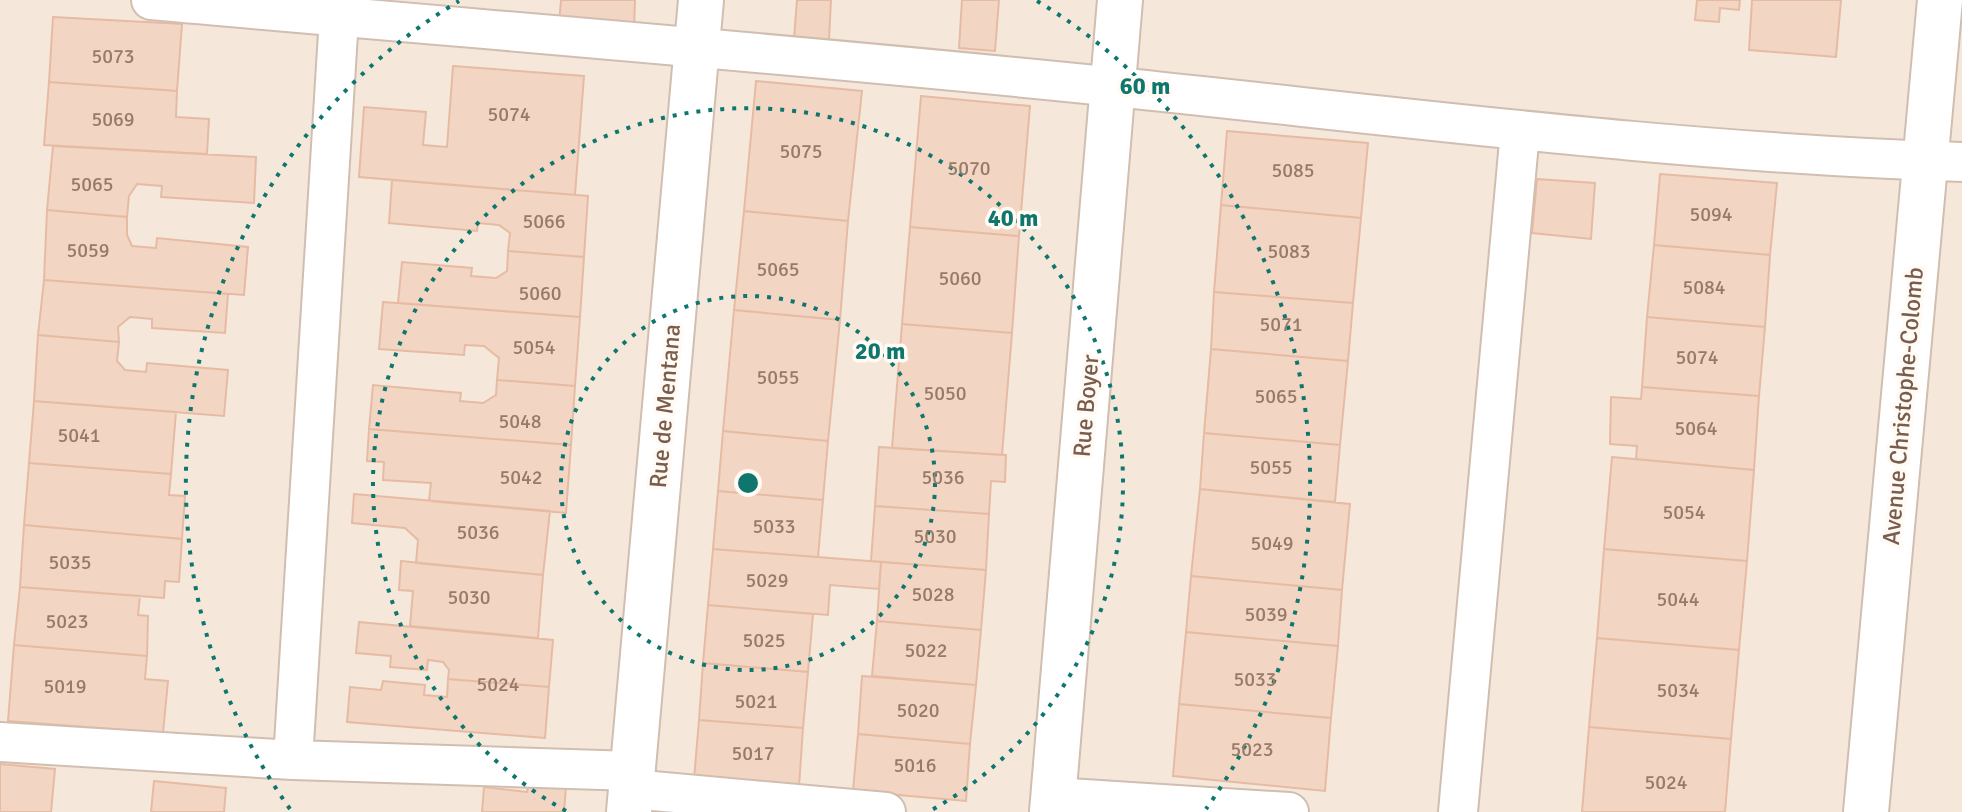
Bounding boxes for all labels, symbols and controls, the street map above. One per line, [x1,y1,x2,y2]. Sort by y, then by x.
house number: 5073 [91,44,135,69]
text: 60 m [1120,71,1170,101]
house number: 5074 [487,102,531,127]
house number: 5069 [91,107,135,132]
house number: 5075 [779,139,823,164]
house number: 5070 [947,156,991,181]
house number: 5085 [1271,158,1315,183]
house number: 5065 [70,172,114,197]
house number: 5094 [1689,202,1733,227]
text: 40 m [988,203,1038,233]
house number: 5066 [522,209,566,234]
house number: 5059 [66,238,110,263]
house number: 5083 [1267,239,1311,264]
house number: 5065 [756,257,800,282]
house number: 5060 [938,266,982,291]
street label: Avenue Christophe-Colomb [1876,266,1930,546]
house number: 5084 [1682,275,1726,300]
house number: 5060 [518,281,562,306]
house number: 5071 [1259,312,1303,337]
street label: Rue de Mentana [643,323,687,489]
house number: 5054 [512,335,556,360]
text: 20 m [855,336,905,366]
house number: 5074 [1675,345,1719,370]
street label: Rue Boyer [1067,353,1105,458]
house number: 5055 [756,365,800,390]
house number: 5050 [923,381,967,406]
house number: 5065 [1254,384,1298,409]
house number: 5048 [498,409,542,434]
house number: 5064 [1674,416,1718,441]
house number: 5041 [57,423,101,448]
house number: 5055 [1249,455,1293,480]
house number: 5042 [499,465,543,490]
house number: 5036 [921,465,965,490]
centre of rings [734,469,762,497]
house number: 5054 [1662,500,1706,525]
house number: 5033 [752,514,796,539]
house number: 5036 [456,520,500,545]
house number: 5030 [913,524,957,549]
house number: 5049 [1250,531,1294,556]
house number: 5035 [48,550,92,575]
house number: 5029 [745,568,789,593]
house number: 5028 [911,582,955,607]
house number: 5030 [447,585,491,610]
house number: 5044 [1656,587,1700,612]
house number: 5039 [1244,602,1288,627]
house number: 5023 [45,609,89,634]
house number: 5025 [742,628,786,653]
house number: 5022 [904,638,948,663]
house number: 5033 [1233,667,1277,692]
house number: 5024 [476,672,520,697]
house number: 5019 [43,674,87,699]
house number: 5034 [1656,678,1700,703]
house number: 5021 [734,689,778,714]
house number: 5020 [896,698,940,723]
house number: 5023 [1230,737,1274,762]
house number: 5017 [731,741,775,766]
house number: 5016 [893,753,937,778]
house number: 5024 [1644,770,1688,795]

